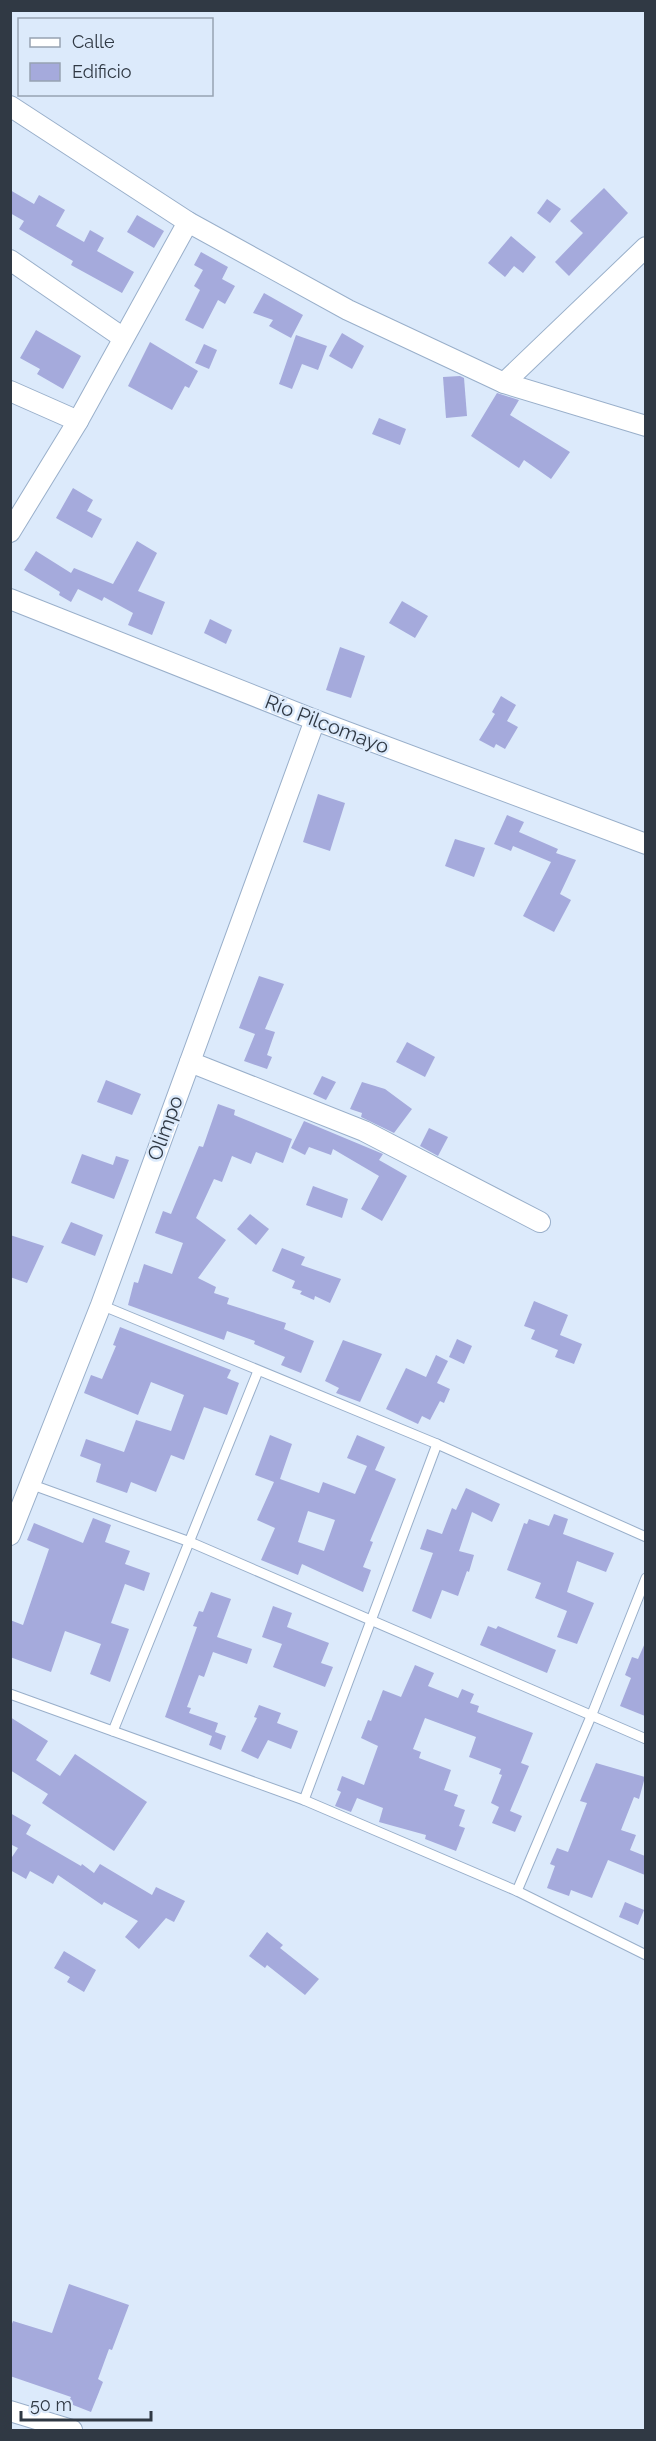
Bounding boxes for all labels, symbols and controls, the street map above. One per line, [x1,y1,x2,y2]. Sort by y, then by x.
legend [18,18,213,96]
text: Calle [72,31,115,52]
text: Edificio [72,61,132,82]
street label: Río Pilcomayo [262,689,392,759]
street label: Olimpo [142,1092,188,1164]
scale bar [21,2384,152,2422]
text: 50 m [30,2394,72,2415]

